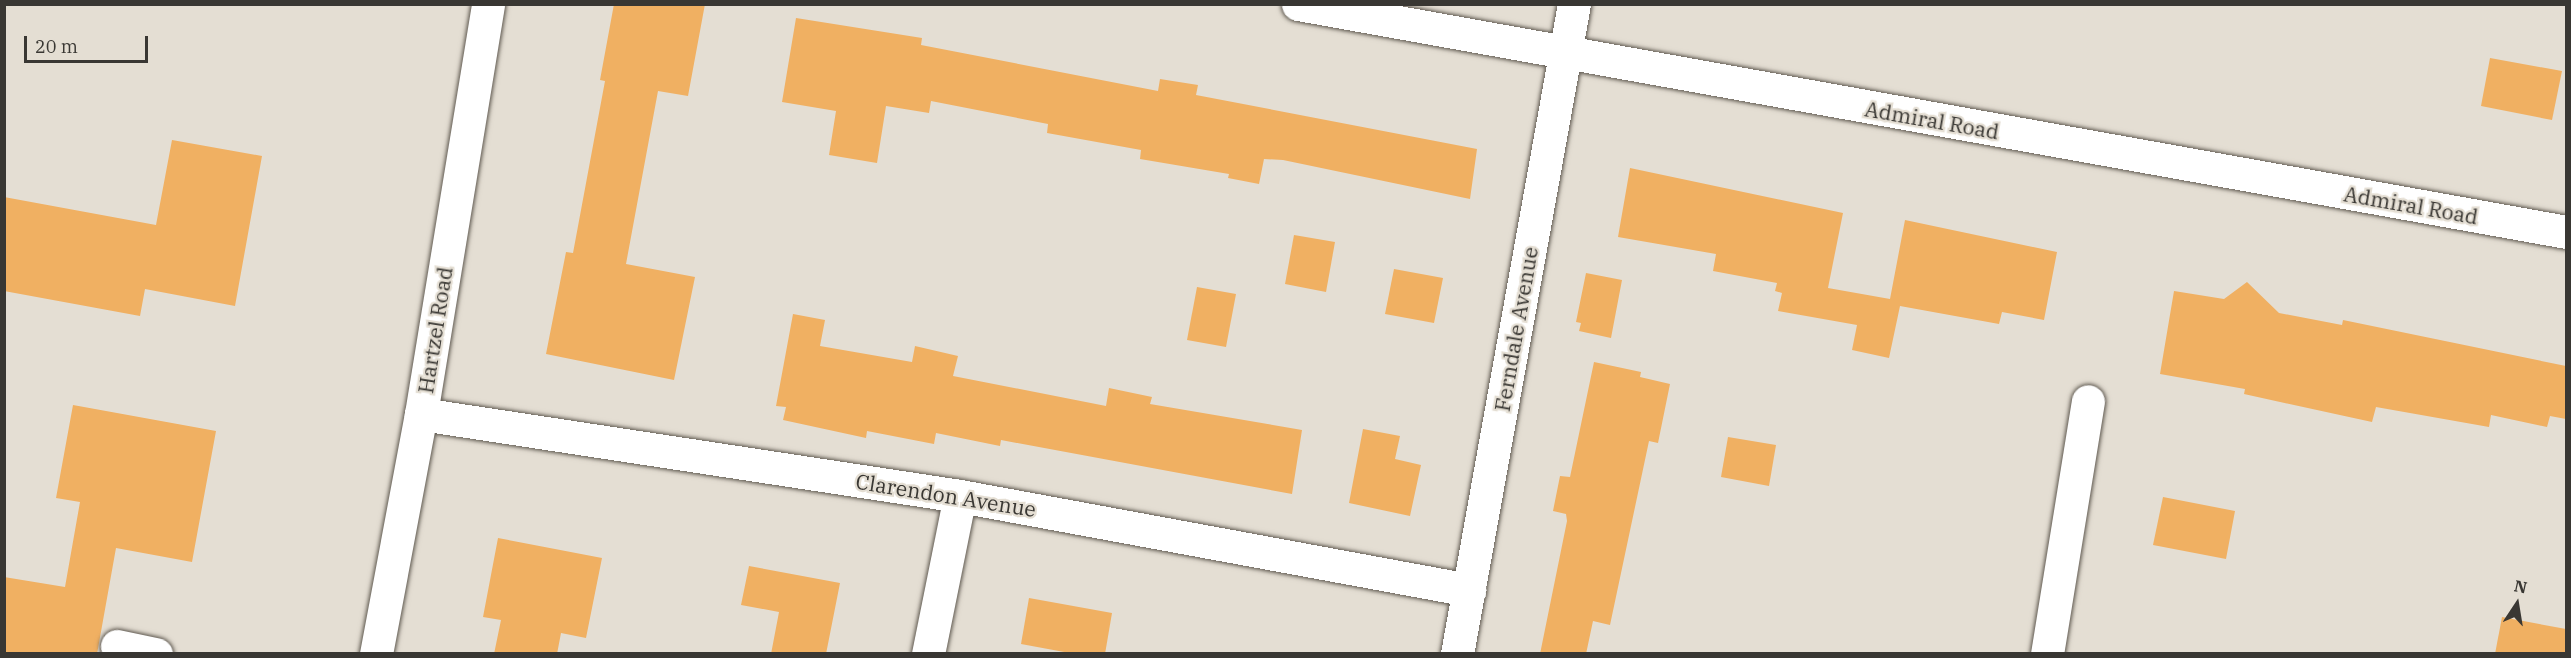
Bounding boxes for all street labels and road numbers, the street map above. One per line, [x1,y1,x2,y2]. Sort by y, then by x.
street label: Admiral Road [1863,96,2001,144]
street label: Admiral Road [2342,181,2480,229]
street label: Ferndale Avenue [1489,245,1543,413]
street label: Hartzel Road [413,265,457,395]
street label: Clarendon Avenue [854,468,1038,522]

